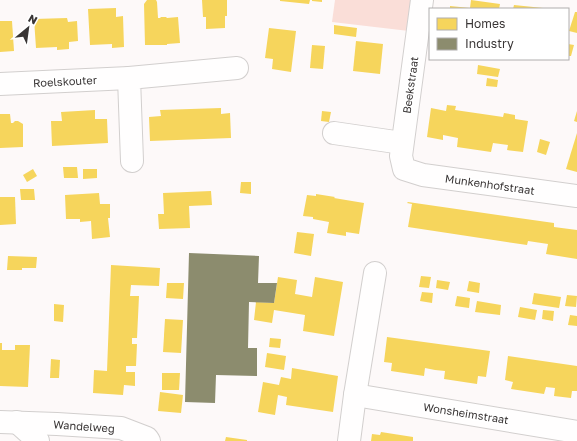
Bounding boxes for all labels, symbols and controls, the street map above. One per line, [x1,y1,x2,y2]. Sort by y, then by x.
north arrow [8,8,48,48]
legend [429,8,569,60]
text: N [26,11,40,27]
text: Homes [465,16,505,31]
text: Industry [465,36,514,51]
street label: Beekstraat [400,56,420,114]
street label: Roelskouter [33,73,98,89]
street label: Munkenhofstraat [444,171,536,197]
street label: Wonsheimstraat [422,400,510,426]
street label: Wandelweg [53,417,115,435]

